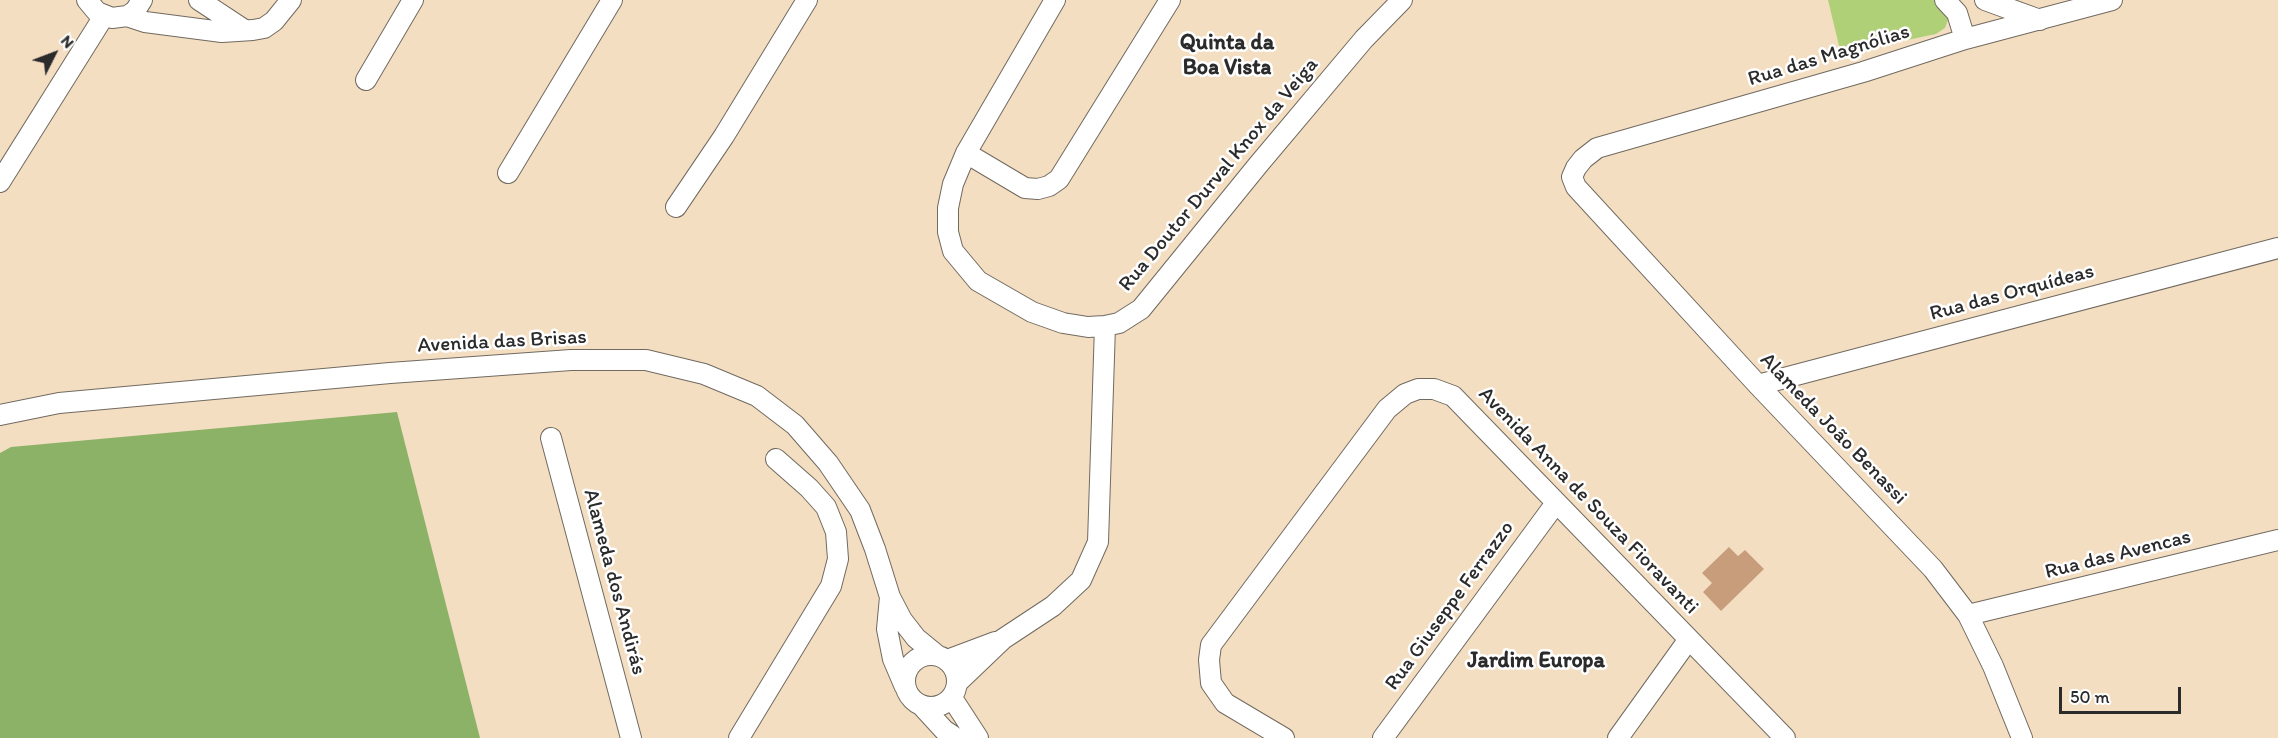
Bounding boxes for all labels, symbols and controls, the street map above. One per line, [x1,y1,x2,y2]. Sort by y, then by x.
street label: Rua das Magnólias [1745,19,1913,93]
north arrow [24,24,84,84]
district label: Quinta da Boa Vista [1180,30,1274,82]
text: N [57,31,78,52]
street label: Rua Doutor Durval Knox da Veiga [1114,53,1324,297]
street label: Rua das Orquídeas [1927,259,2097,327]
street label: Avenida das Brisas [417,325,587,359]
street label: Alameda João Benassi [1754,348,1912,510]
street label: Avenida Anna de Souza Fioravanti [1473,382,1703,620]
street label: Alameda dos Andirás [577,486,651,678]
street label: Rua Giuseppe Ferrazzo [1380,516,1520,696]
street label: Rua das Avencas [2042,525,2194,585]
district label: Jardim Europa [1467,648,1605,674]
scale bar [2062,675,2184,713]
text: 50 m [2070,686,2110,708]

